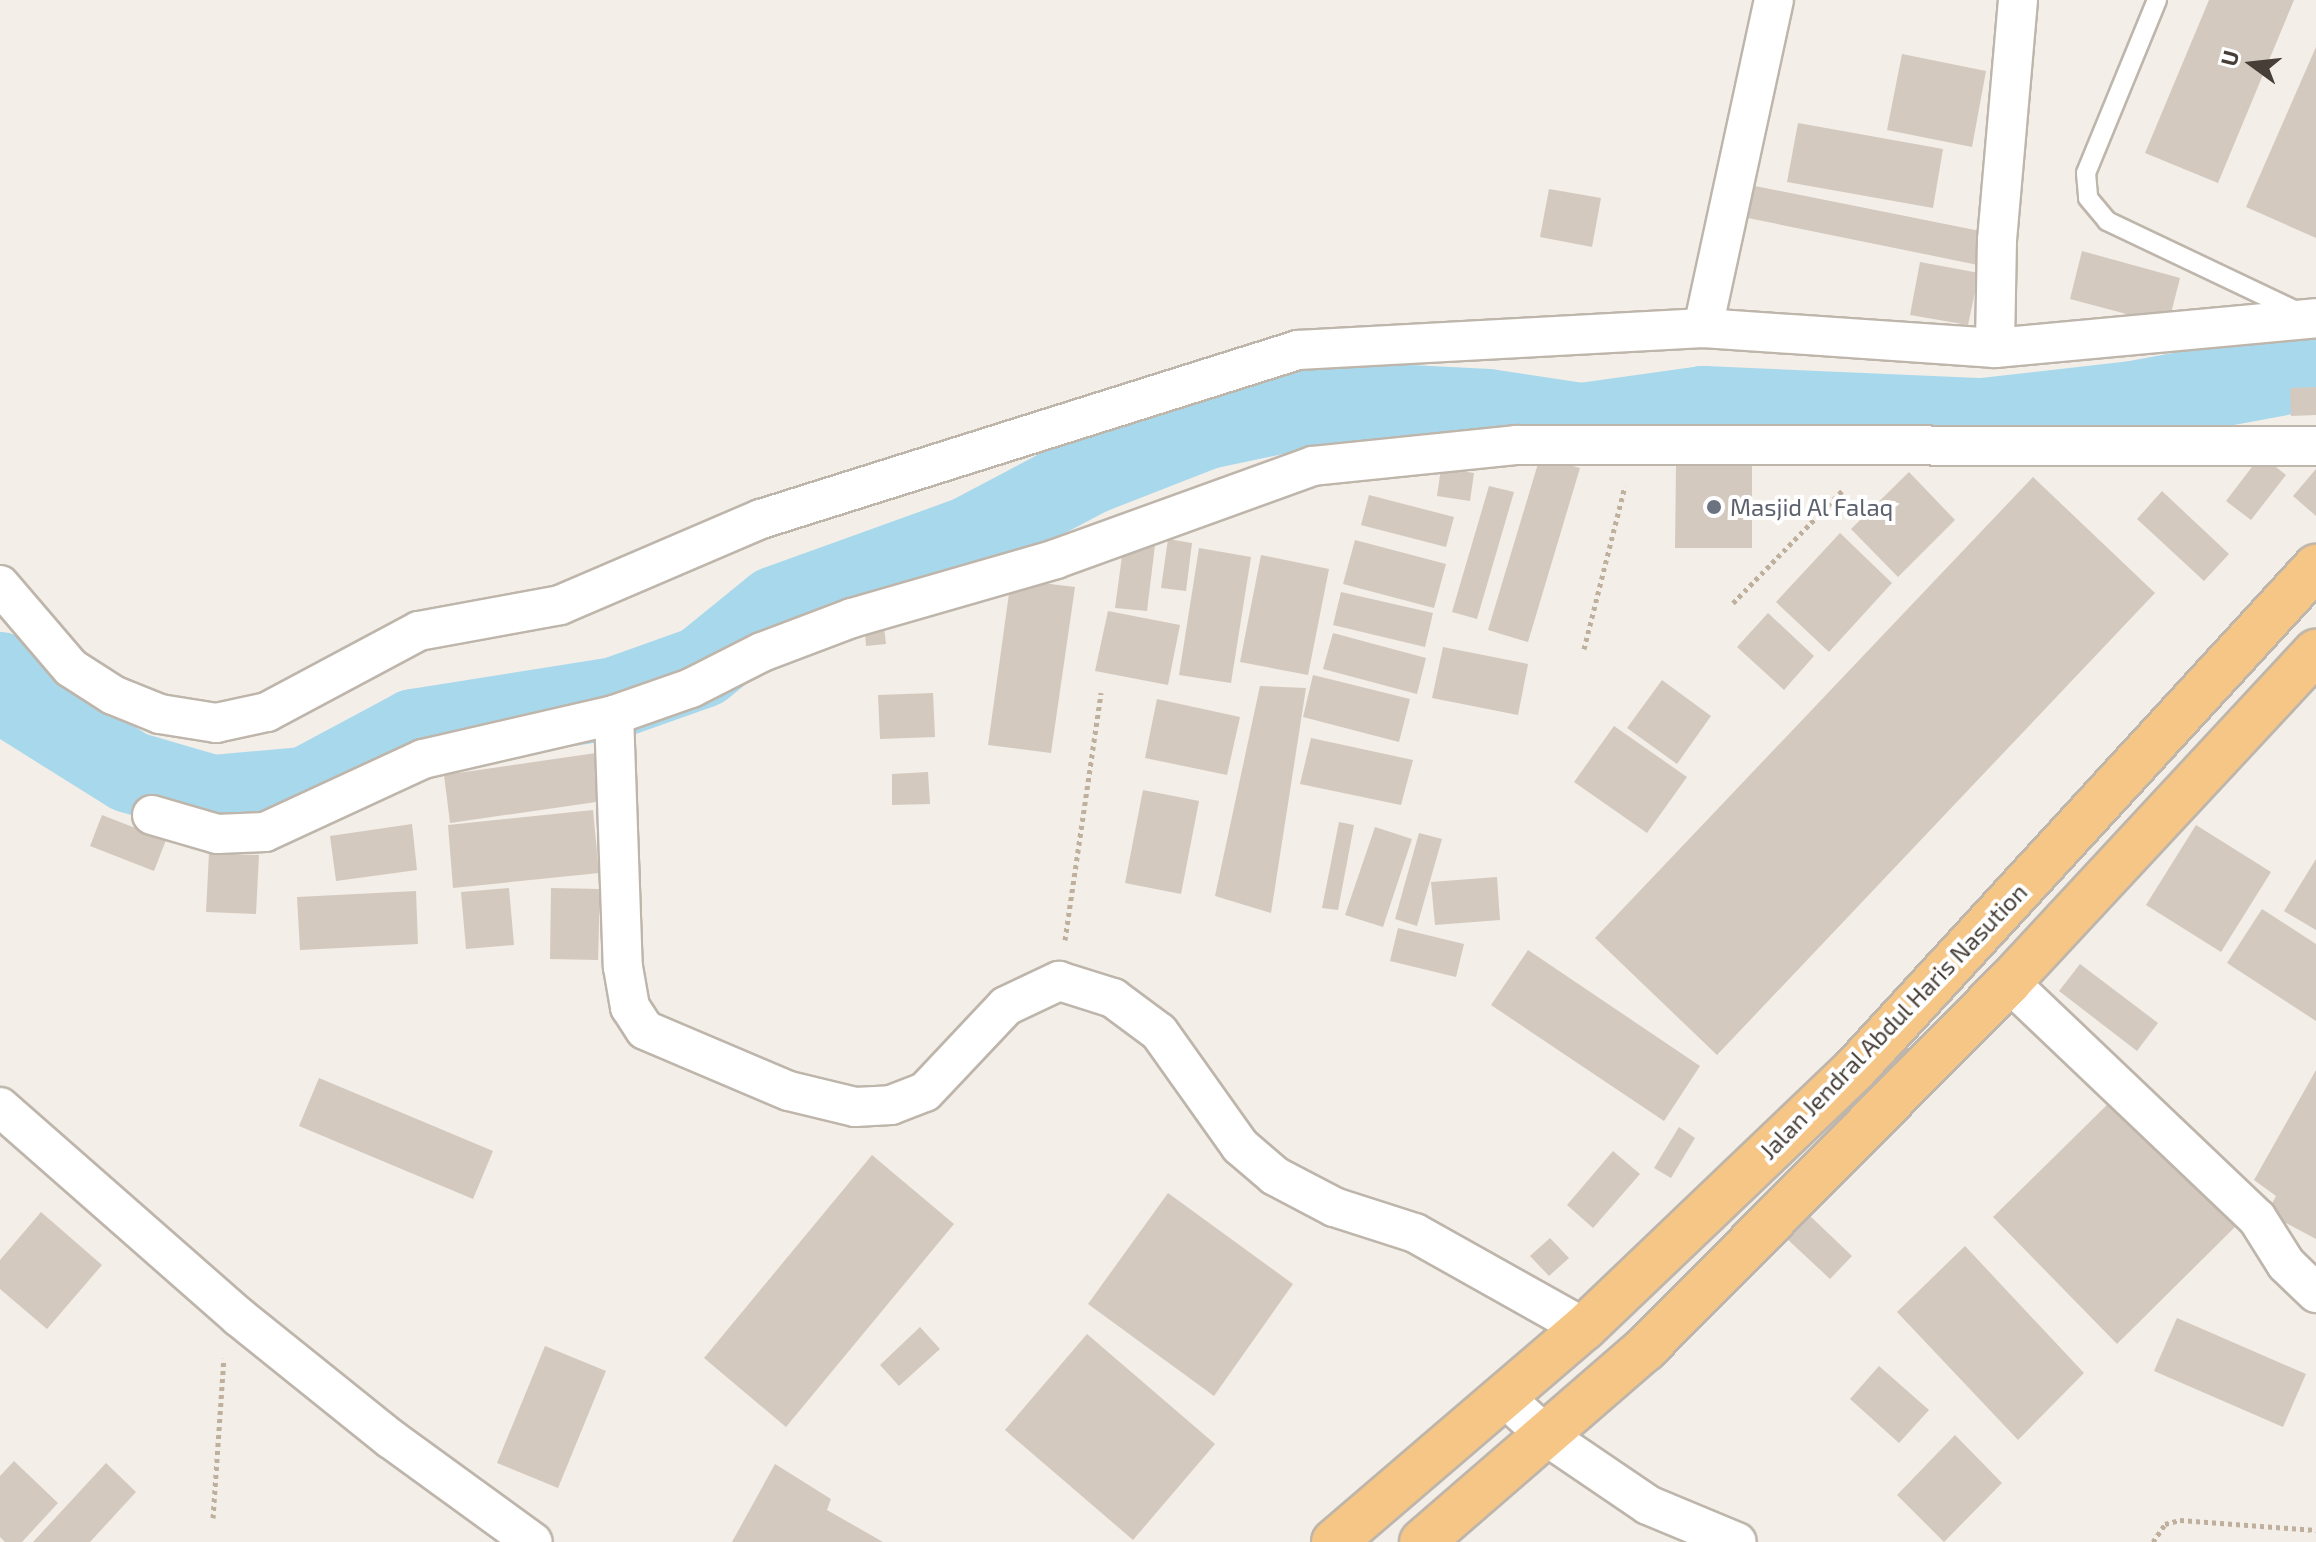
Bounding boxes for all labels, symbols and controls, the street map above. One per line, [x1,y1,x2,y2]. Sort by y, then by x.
north arrow [2212,24,2292,104]
text: U [2214,47,2243,68]
place label: Masjid Al Falaq [1730,493,1894,521]
marker: Masjid Al Falaq [1705,498,1723,516]
street label: Jalan Jendral Abdul Haris Nasution [1753,876,2033,1166]

